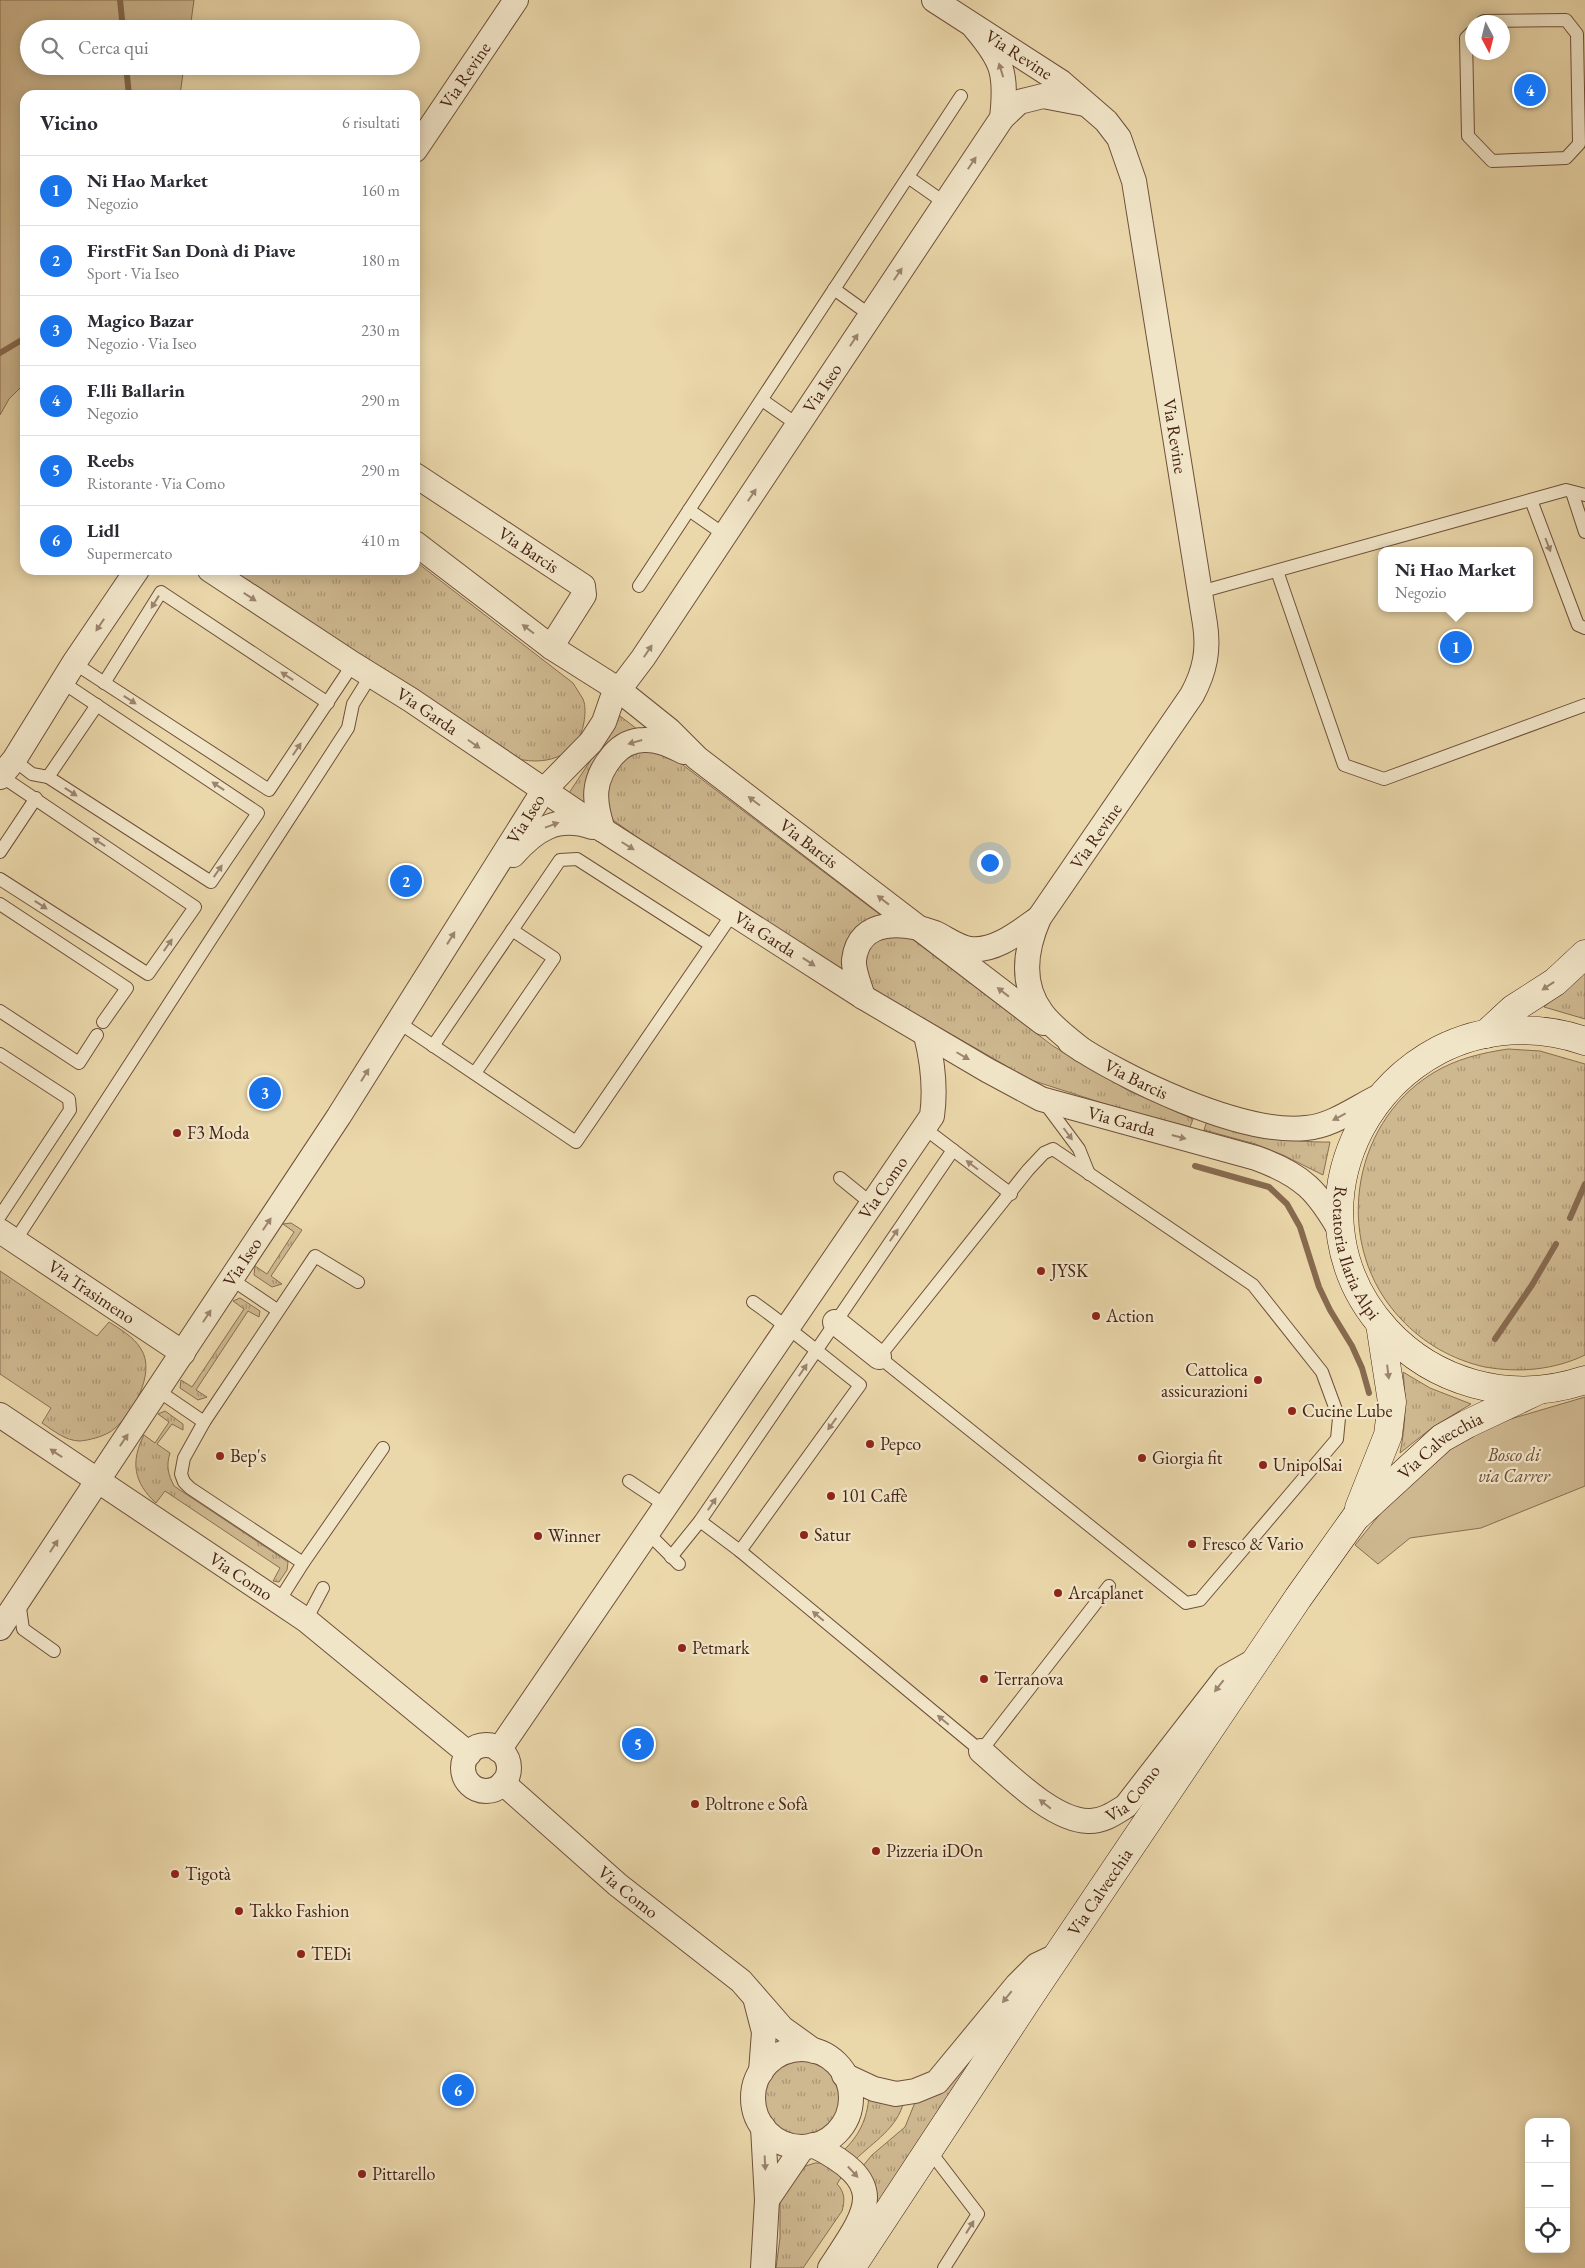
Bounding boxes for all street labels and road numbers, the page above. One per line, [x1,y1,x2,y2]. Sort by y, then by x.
street label: Via Revine [981,24,1057,85]
street label: Via Revine [434,37,496,113]
street label: Via Iseo [797,359,847,417]
street label: Via Revine [1158,397,1193,475]
street label: Via Barcis [494,521,564,578]
street label: Via Garda [392,682,463,740]
street label: Via Iseo [501,789,550,848]
street label: Via Revine [1064,798,1127,873]
street label: Via Barcis [775,813,843,873]
street label: Via Garda [730,905,802,963]
street label: Via Barcis [1100,1053,1172,1104]
street label: Via Garda [1085,1100,1159,1141]
street label: Via Como [853,1151,912,1223]
street label: Rotatoria Ilaria Alpi [1328,1185,1386,1325]
street label: Via Iseo [217,1232,267,1291]
street label: Via Trasimeno [44,1254,140,1329]
street label: Via Calvecchia [1392,1406,1487,1484]
street label: Via Como [205,1547,277,1606]
street label: Via Como [1101,1760,1165,1827]
street label: Via Calvecchia [1062,1843,1138,1940]
street label: Via Como [593,1860,663,1923]

